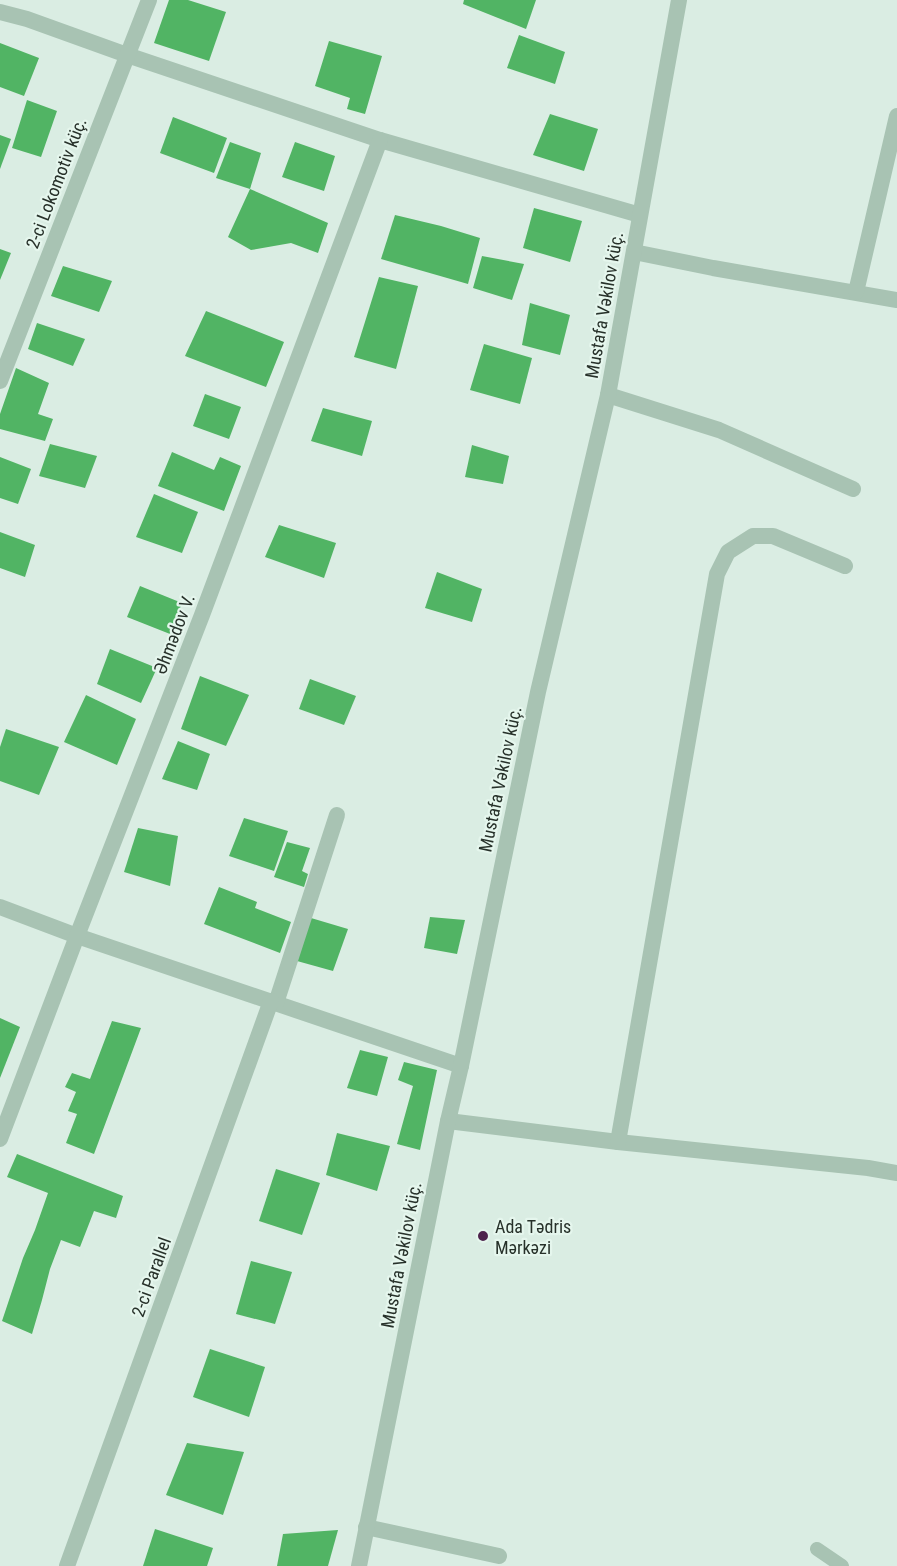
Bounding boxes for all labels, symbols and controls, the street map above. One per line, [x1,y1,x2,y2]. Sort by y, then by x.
street label: 2-ci Lokomotiv küç. [21,115,91,251]
street label: Mustafa Vəkilov küç. [581,230,627,380]
street label: Əhmədov V. [149,591,199,677]
street label: Mustafa Vəkilov küç. [474,704,526,854]
street label: Mustafa Vəkilov küç. [377,1180,425,1330]
place label: Ada Tədris Mərkəzi [495,1216,571,1258]
marker: Ada Tədris Mərkəzi [476,1229,490,1243]
street label: 2-ci Parallel [127,1234,175,1320]

